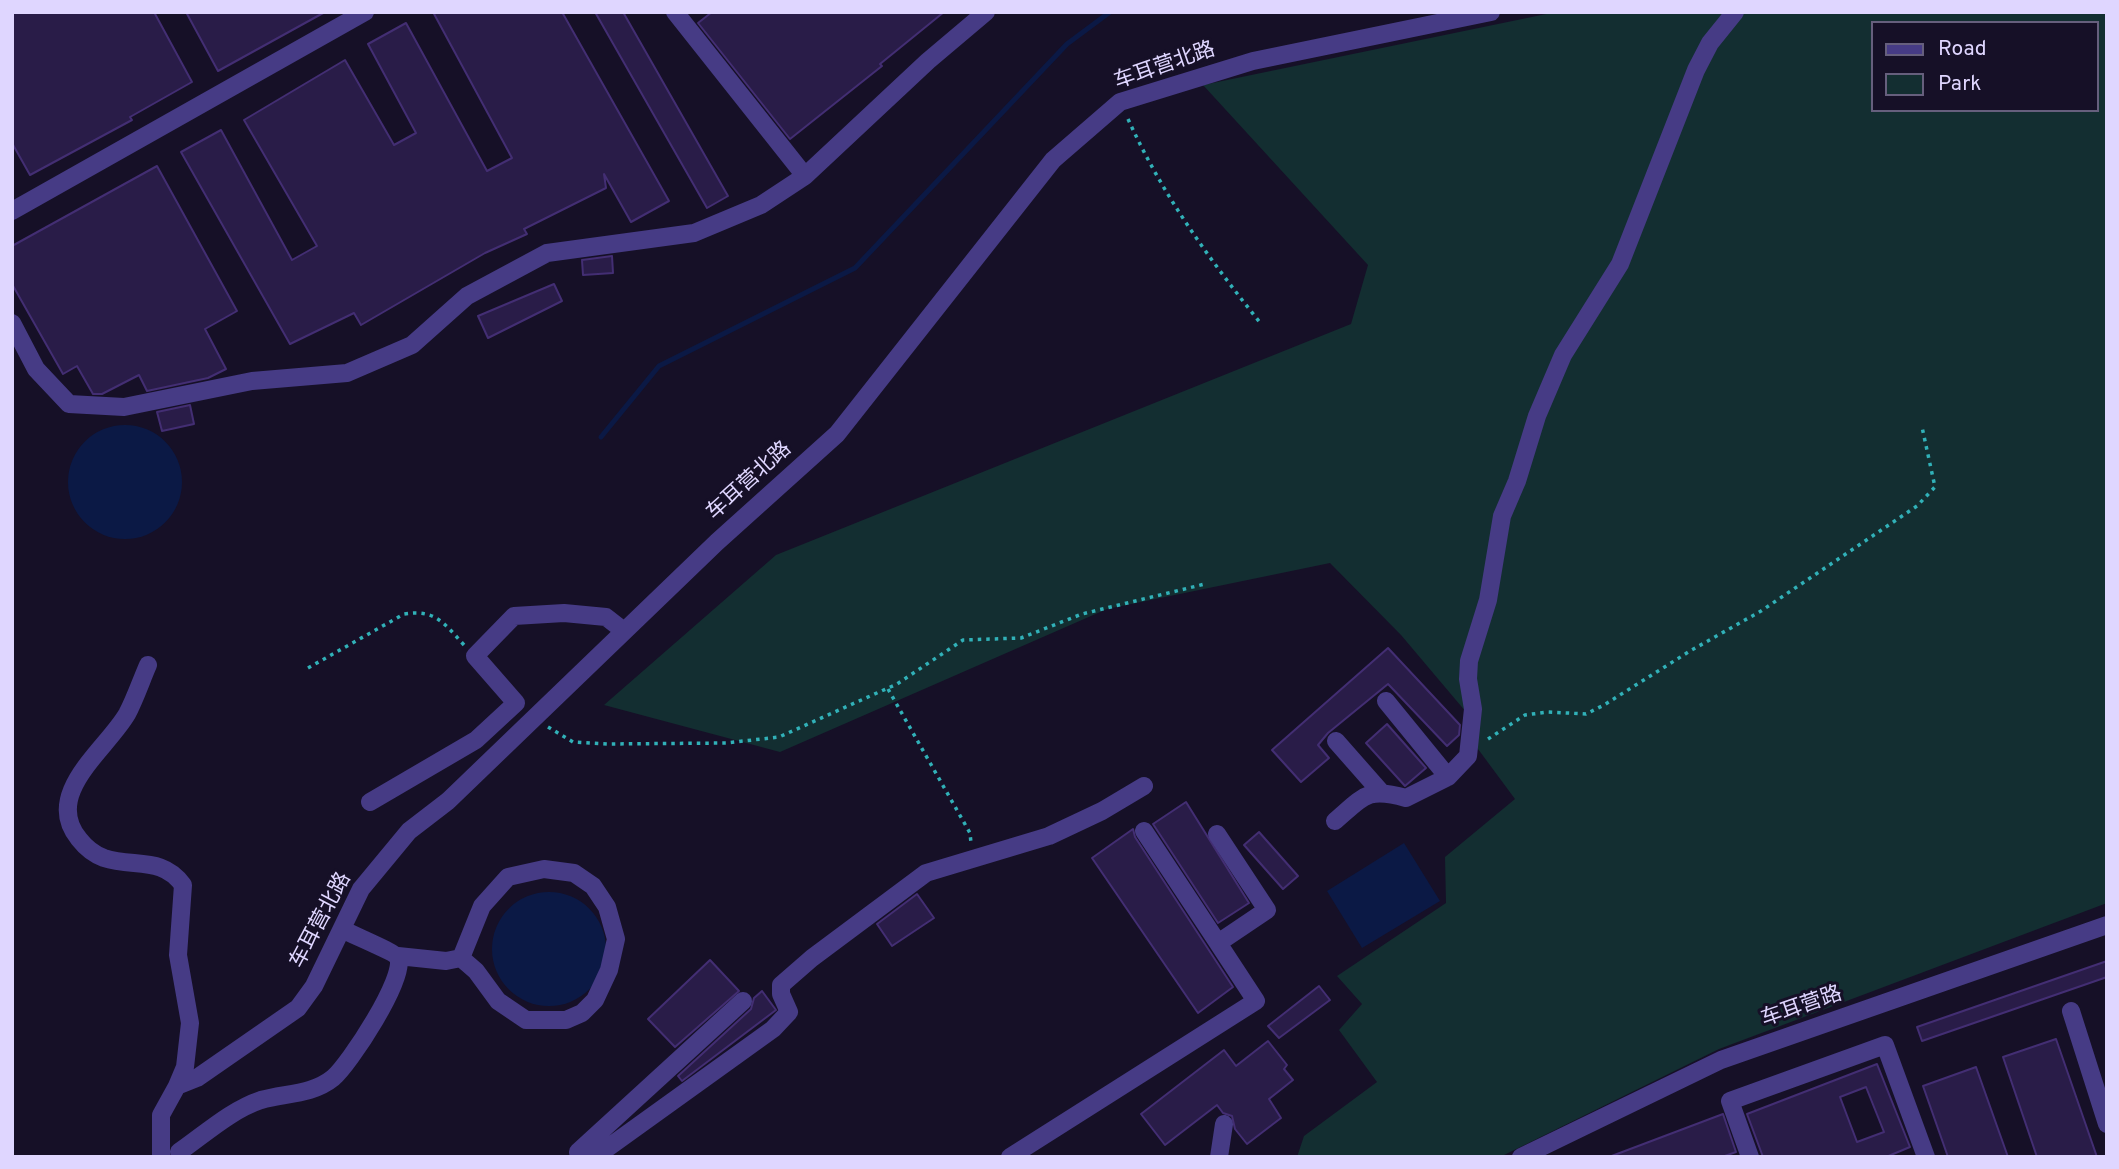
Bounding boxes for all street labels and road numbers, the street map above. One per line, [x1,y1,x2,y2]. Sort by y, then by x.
street label: 车耳营北路 [1111,38,1219,96]
street label: 车耳营北路 [703,438,797,526]
street label: 车耳营北路 [286,869,358,973]
street label: 车耳营路 [1758,982,1846,1034]

